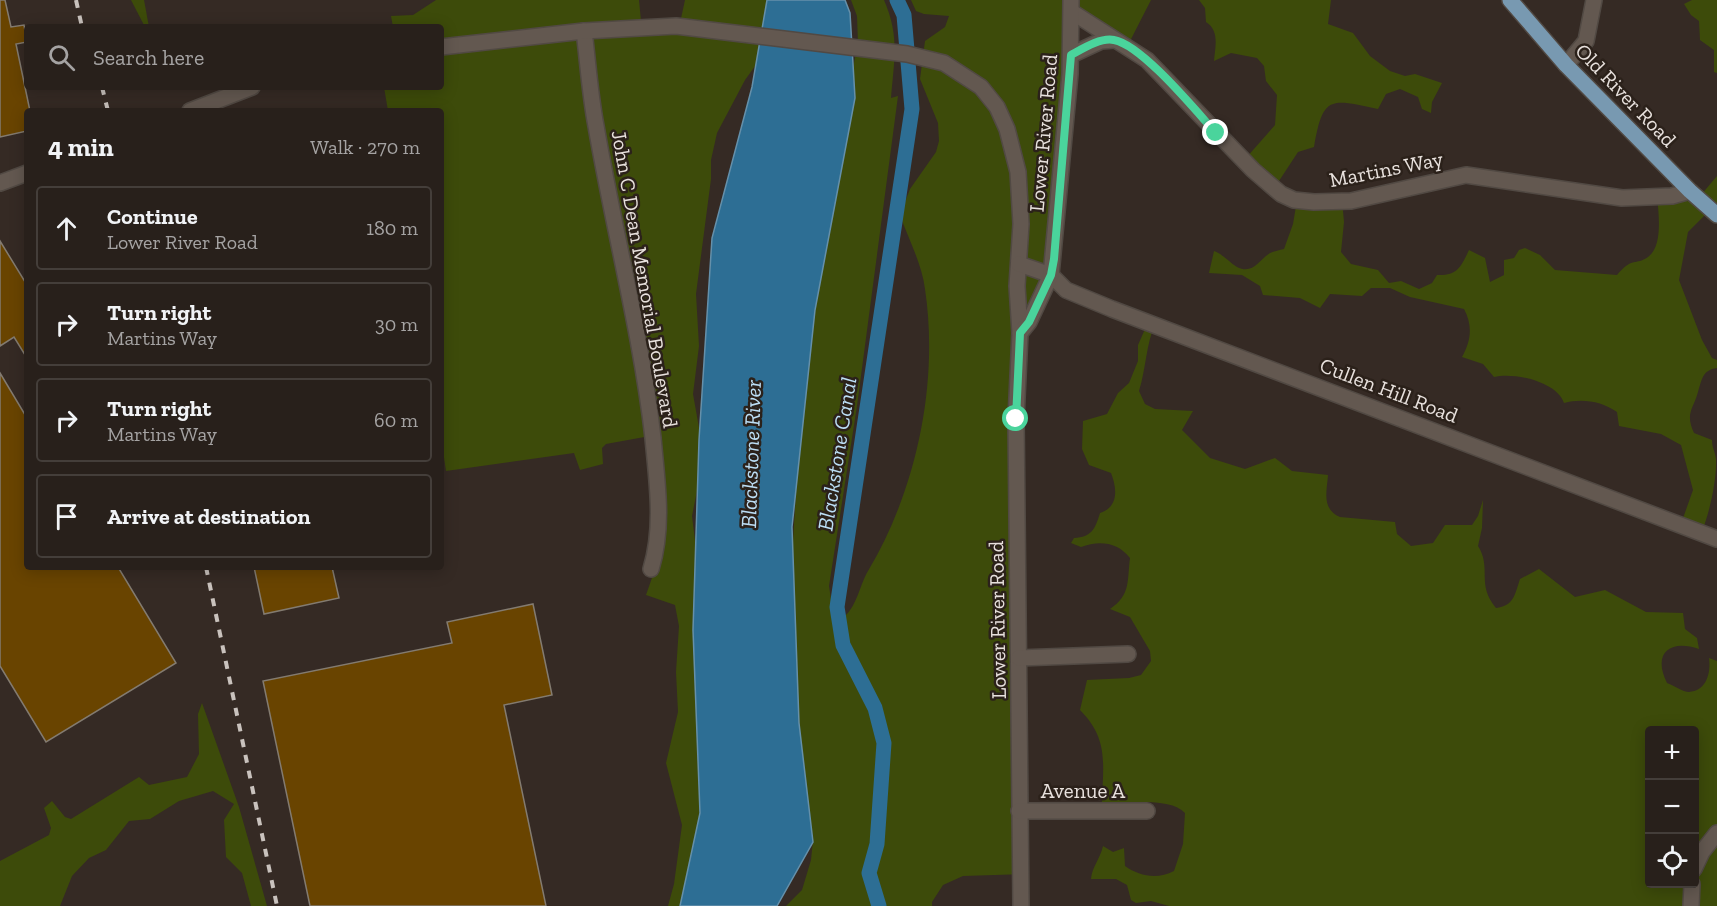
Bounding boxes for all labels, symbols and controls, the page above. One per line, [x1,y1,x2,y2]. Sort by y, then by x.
search box [24,24,444,90]
street label: Old River Road [1570,38,1682,152]
icon: search [45,41,78,74]
text: Search here [93,44,204,71]
street label: Lower River Road [1024,53,1062,213]
route end [1202,119,1228,145]
street label: John C Dean Memorial Boulevard [606,128,684,430]
text: 4 min [48,131,114,163]
text: Walk · 270 m [310,135,420,159]
street label: Martins Way [1327,146,1445,192]
text: Continue [107,203,198,230]
icon: ahead [50,212,83,245]
text: 180 m [366,216,418,240]
text: Lower River Road [107,230,258,254]
text: Turn right [107,299,211,326]
icon: right [50,308,83,341]
text: 30 m [375,312,418,336]
text: Martins Way [107,326,217,350]
street label: Cullen Hill Road [1316,352,1462,428]
water label: Blackstone Canal [812,375,862,533]
water label: Blackstone River [735,379,767,529]
text: Turn right [107,395,211,422]
icon: right [50,404,83,437]
route start [1002,405,1028,431]
text: 60 m [374,408,418,432]
text: Martins Way [107,422,217,446]
icon: arrive [50,500,83,533]
text: Arrive at destination [107,503,310,530]
street label: Lower River Road [983,540,1011,699]
map controls [1645,726,1699,888]
button: + [1645,726,1699,780]
street label: Avenue A [1041,778,1126,803]
button: − [1645,780,1699,834]
button: locate [1645,834,1699,888]

